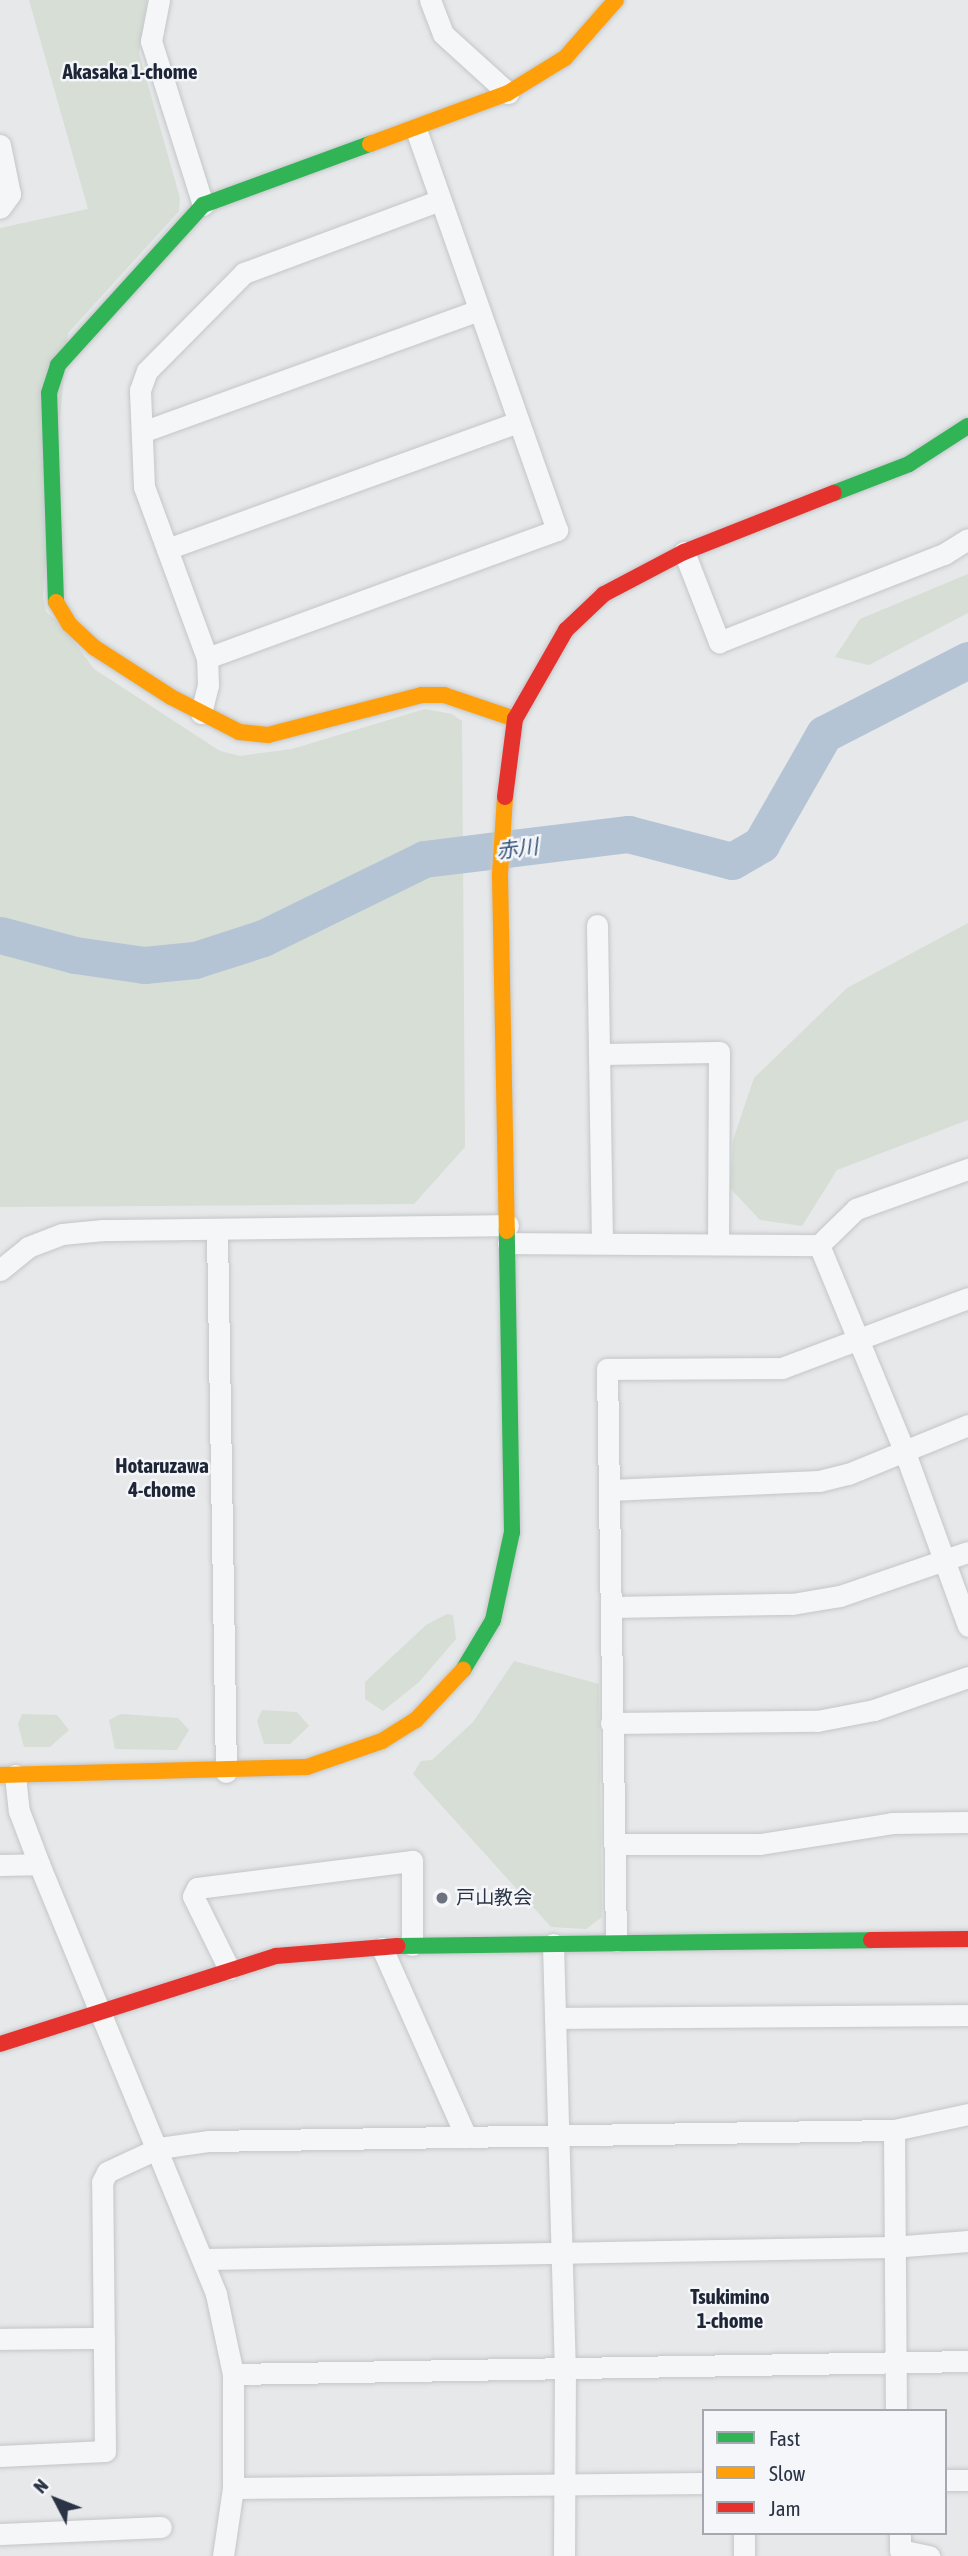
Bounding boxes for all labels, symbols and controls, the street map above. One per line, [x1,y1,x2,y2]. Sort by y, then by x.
district label: Akasaka 1-chome [63,58,197,84]
water label: 赤川 [495,833,539,863]
district label: Hotaruzawa 4-chome [115,1452,209,1502]
place label: 戸山教会 [456,1887,532,1909]
marker: 戸山教会 [434,1890,450,1906]
district label: Tsukimino 1-chome [690,2283,770,2333]
legend [702,2409,947,2535]
text: Fast [769,2426,800,2450]
text: Slow [769,2461,805,2485]
north arrow [21,2465,91,2535]
text: N [28,2474,52,2497]
text: Jam [769,2496,801,2520]

